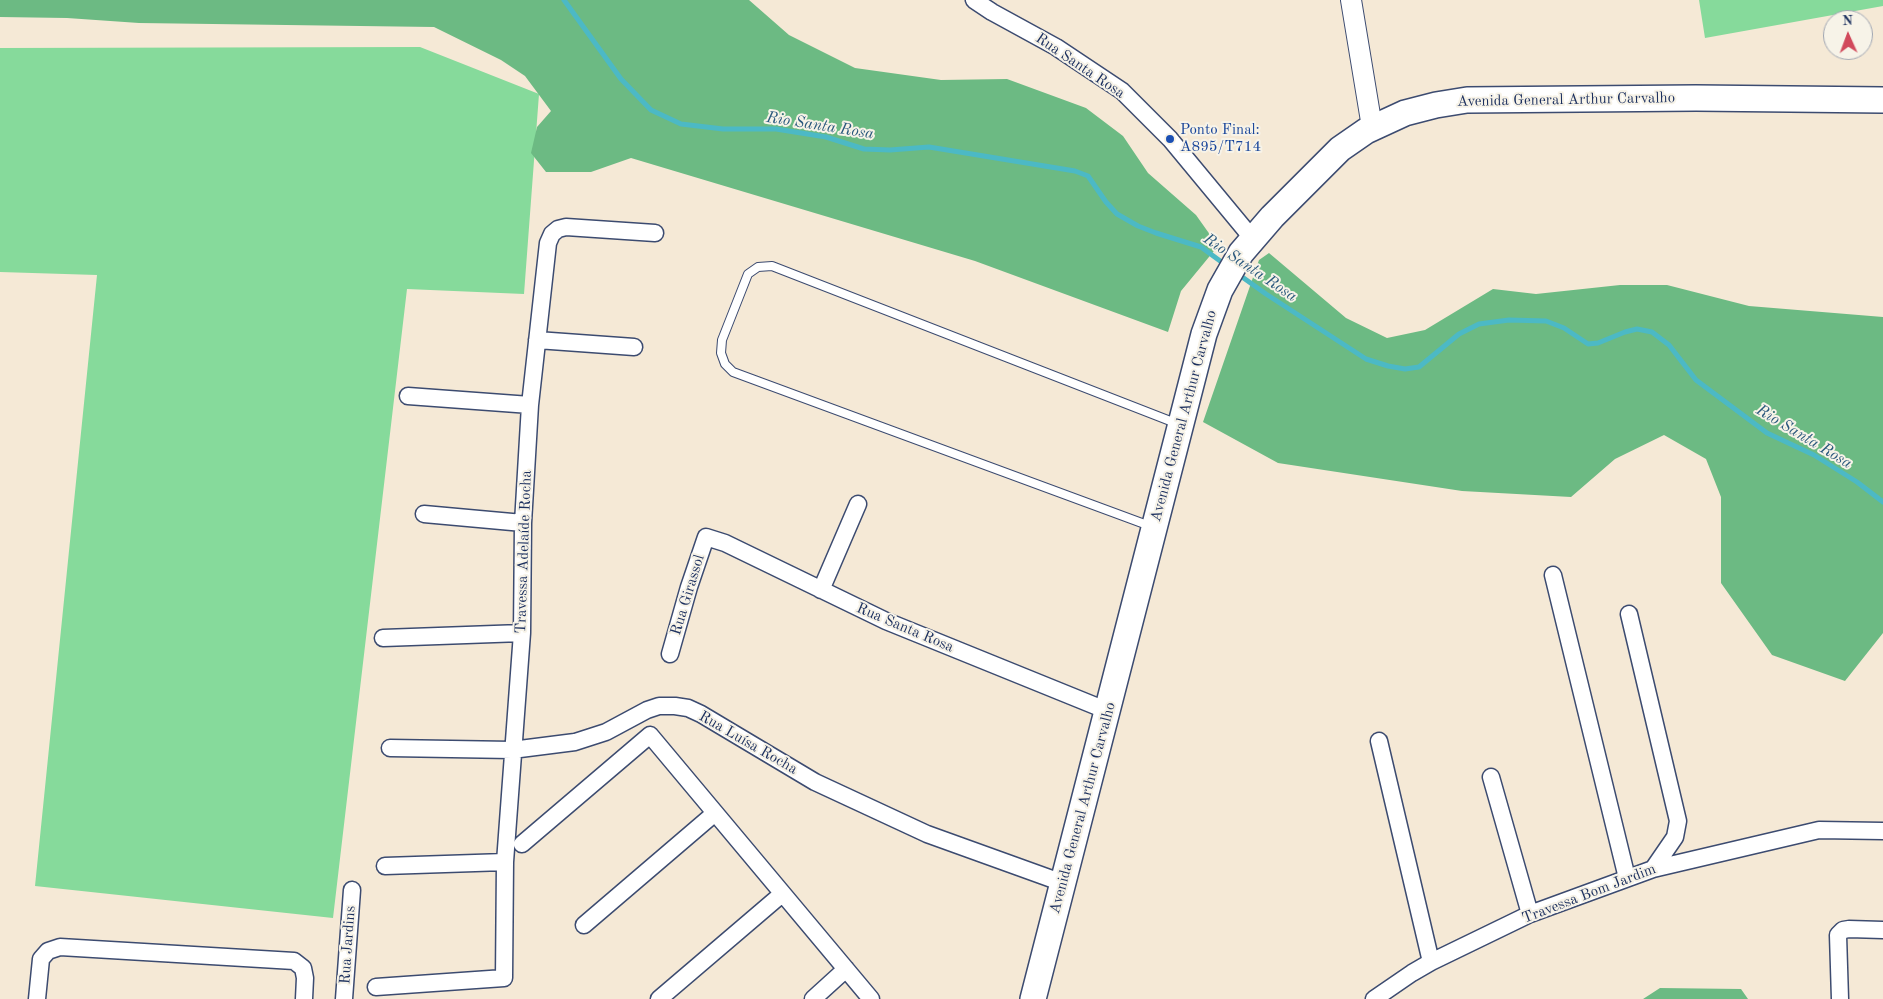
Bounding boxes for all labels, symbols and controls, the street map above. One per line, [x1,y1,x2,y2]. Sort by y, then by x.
north arrow [1823,10,1873,60]
text: N [1842,14,1853,28]
street label: Rua Santa Rosa [1032,29,1128,103]
street label: Avenida General Arthur Carvalho [1457,89,1675,111]
water label: Rio Santa Rosa [765,108,875,144]
place label: Ponto Final: A895/T714 [1180,121,1261,156]
marker: Ponto Final: A895/T714 [1164,133,1176,145]
water label: Rio Santa Rosa [1200,230,1300,306]
street label: Avenida General Arthur Carvalho [1147,308,1221,524]
water label: Rio Santa Rosa [1752,401,1856,473]
street label: Travessa Adelaíde Rocha [512,470,536,634]
street label: Rua Girassol [667,553,709,637]
street label: Rua Santa Rosa [854,599,956,657]
street label: Avenida General Arthur Carvalho [1046,700,1120,916]
street label: Rua Luísa Rocha [695,707,801,779]
street label: Travessa Bom Jardim [1520,860,1658,928]
street label: Rua Jardins [336,905,360,985]

